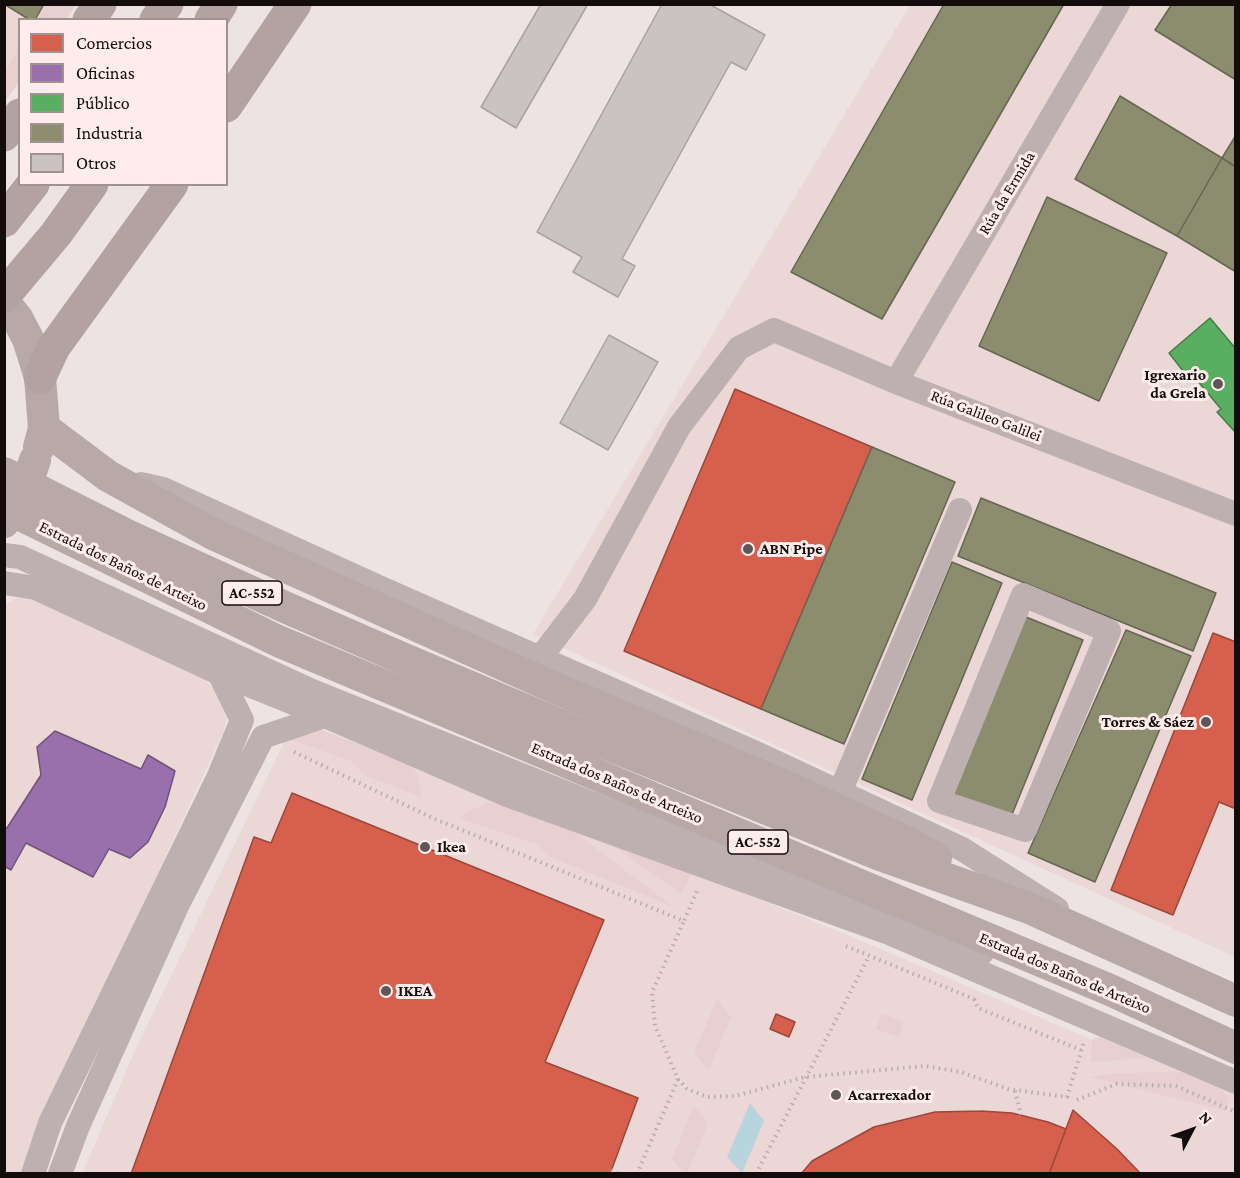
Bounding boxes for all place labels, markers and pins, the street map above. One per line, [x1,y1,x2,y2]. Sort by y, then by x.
place label: Igrexario da Grela [1144,365,1206,403]
marker: Igrexario da Grela [1211,377,1225,391]
place label: ABN Pipe [760,539,823,559]
marker: ABN Pipe [741,542,755,556]
place label: Torres & Sáez [1102,712,1194,732]
marker: Torres & Sáez [1199,715,1213,729]
place label: Ikea [437,837,466,857]
marker: Ikea [418,840,432,854]
place label: IKEA [398,981,432,1001]
marker: IKEA [379,984,393,998]
place label: Acarrexador [848,1085,931,1105]
marker: Acarrexador [829,1088,843,1102]

